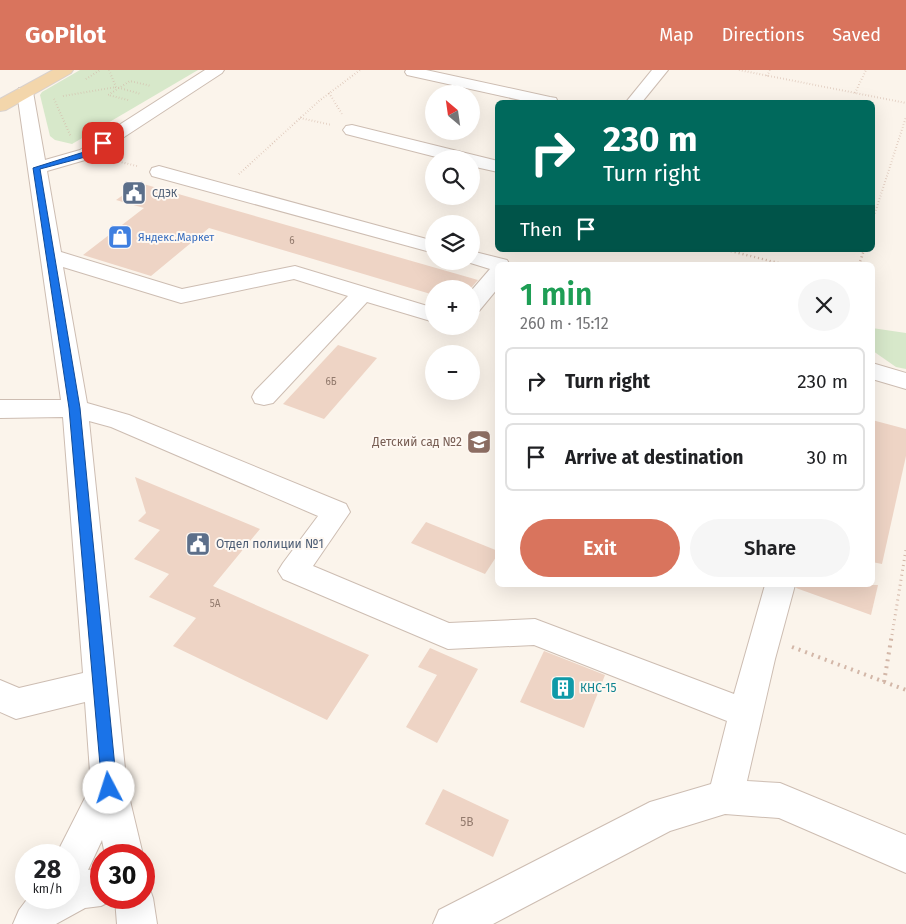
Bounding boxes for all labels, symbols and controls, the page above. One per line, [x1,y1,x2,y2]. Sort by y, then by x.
text: GoPilot [25,21,106,49]
text: Map [659,24,694,46]
text: Directions [722,24,804,46]
text: Saved [832,24,881,46]
north arrow [425,85,480,140]
map controls [425,85,480,400]
text: 230 m [603,118,697,160]
icon: right [520,120,585,185]
pin [82,122,124,164]
icon: arrive [89,129,117,157]
button: search [425,150,480,205]
text: Turn right [603,160,700,187]
public building icon: СДЭК [121,180,147,206]
place label: СДЭК [152,187,178,200]
button: layers [425,215,480,270]
icon: arrive [572,215,600,243]
text: Then [520,218,562,241]
shop icon: Яндекс.Маркет [107,224,133,250]
place label: Яндекс.Маркет [138,231,214,244]
house number: 6 [289,235,295,247]
text: 1 min [520,277,592,313]
button: close [798,279,850,331]
button: + [425,280,480,335]
text: 260 m · 15:12 [520,314,609,333]
button: − [425,345,480,400]
icon: right [522,367,550,395]
text: Turn right [565,370,650,393]
text: 230 m [797,370,848,393]
house number: 6Б [325,376,337,388]
school or university icon: Детский сад №2 [466,429,492,455]
place label: Детский сад №2 [371,435,462,449]
icon: arrive [522,443,550,471]
text: Arrive at destination [565,446,744,469]
text: 30 m [807,446,848,469]
button: Exit [520,519,680,577]
button: Share [690,519,850,577]
public building icon: Отдел полиции №1 [185,531,211,557]
place label: Отдел полиции №1 [216,537,324,551]
house number: 5А [210,598,221,610]
building icon: КНС-15 [550,675,576,701]
place label: КНС-15 [580,681,616,695]
position arrow [82,761,134,813]
house number: 5В [460,815,474,829]
speed limit sign: 30 [90,844,155,909]
text: 28 [34,855,61,885]
text: km/h [33,882,62,896]

